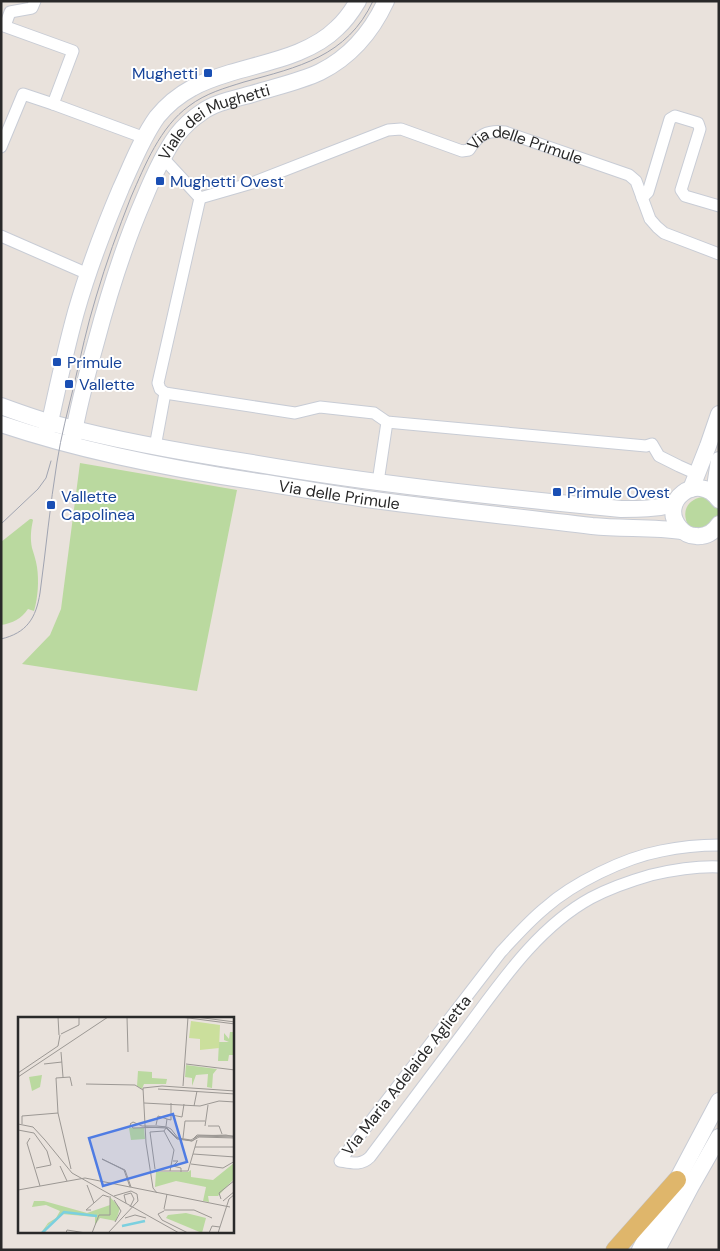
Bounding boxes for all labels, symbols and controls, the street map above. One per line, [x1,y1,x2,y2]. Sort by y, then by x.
place label: Mughetti [132,63,198,84]
marker: Mughetti [202,67,214,79]
street label: Viale dei Mughetti [154,79,272,164]
street label: Via delle Primule [462,121,586,169]
place label: Mughetti Ovest [170,171,284,192]
marker: Mughetti Ovest [154,175,166,187]
place label: Primule [67,352,122,373]
marker: Primule [51,356,63,368]
place label: Vallette [79,374,135,395]
marker: Vallette [63,378,75,390]
street label: Via delle Primule [277,475,401,514]
place label: Primule Ovest [567,482,670,503]
place label: Vallette Capolinea [61,486,135,525]
marker: Primule Ovest [551,486,563,498]
marker: Vallette Capolinea [45,499,57,511]
street label: Via Maria Adelaide Aglietta [337,991,476,1160]
inset map [18,1017,234,1234]

